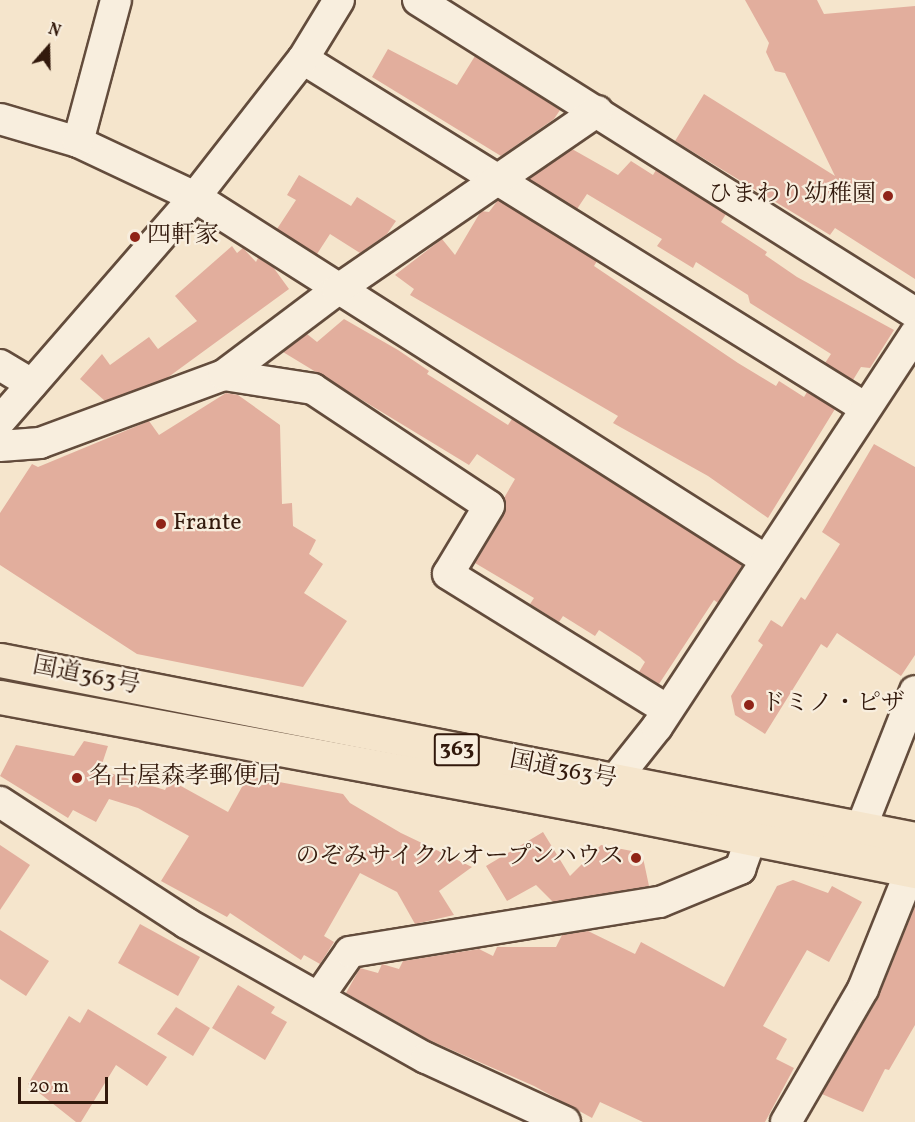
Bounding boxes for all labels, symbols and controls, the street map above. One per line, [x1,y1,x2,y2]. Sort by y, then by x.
north arrow [18,18,78,78]
text: N [45,19,63,43]
place label: ひまわり幼稚園 [708,182,876,210]
marker: ひまわり幼稚園 [881,189,895,203]
place label: 四軒家 [147,223,219,251]
marker: 四軒家 [128,230,142,244]
place label: Frante [173,510,242,538]
marker: Frante [154,517,168,531]
street label: 国道363号 [30,653,142,701]
place label: ドミノ・ピザ [761,691,905,719]
marker: ドミノ・ピザ [742,698,756,712]
road number: 363 [433,731,481,769]
street label: 国道363号 [507,747,619,795]
place label: 名古屋森孝郵便局 [89,764,281,792]
marker: 名古屋森孝郵便局 [70,771,84,785]
place label: のぞみサイクルオープンハウス [288,844,624,872]
marker: のぞみサイクルオープンハウス [629,851,643,865]
scale bar [21,1065,111,1103]
text: 20 m [29,1075,69,1100]

